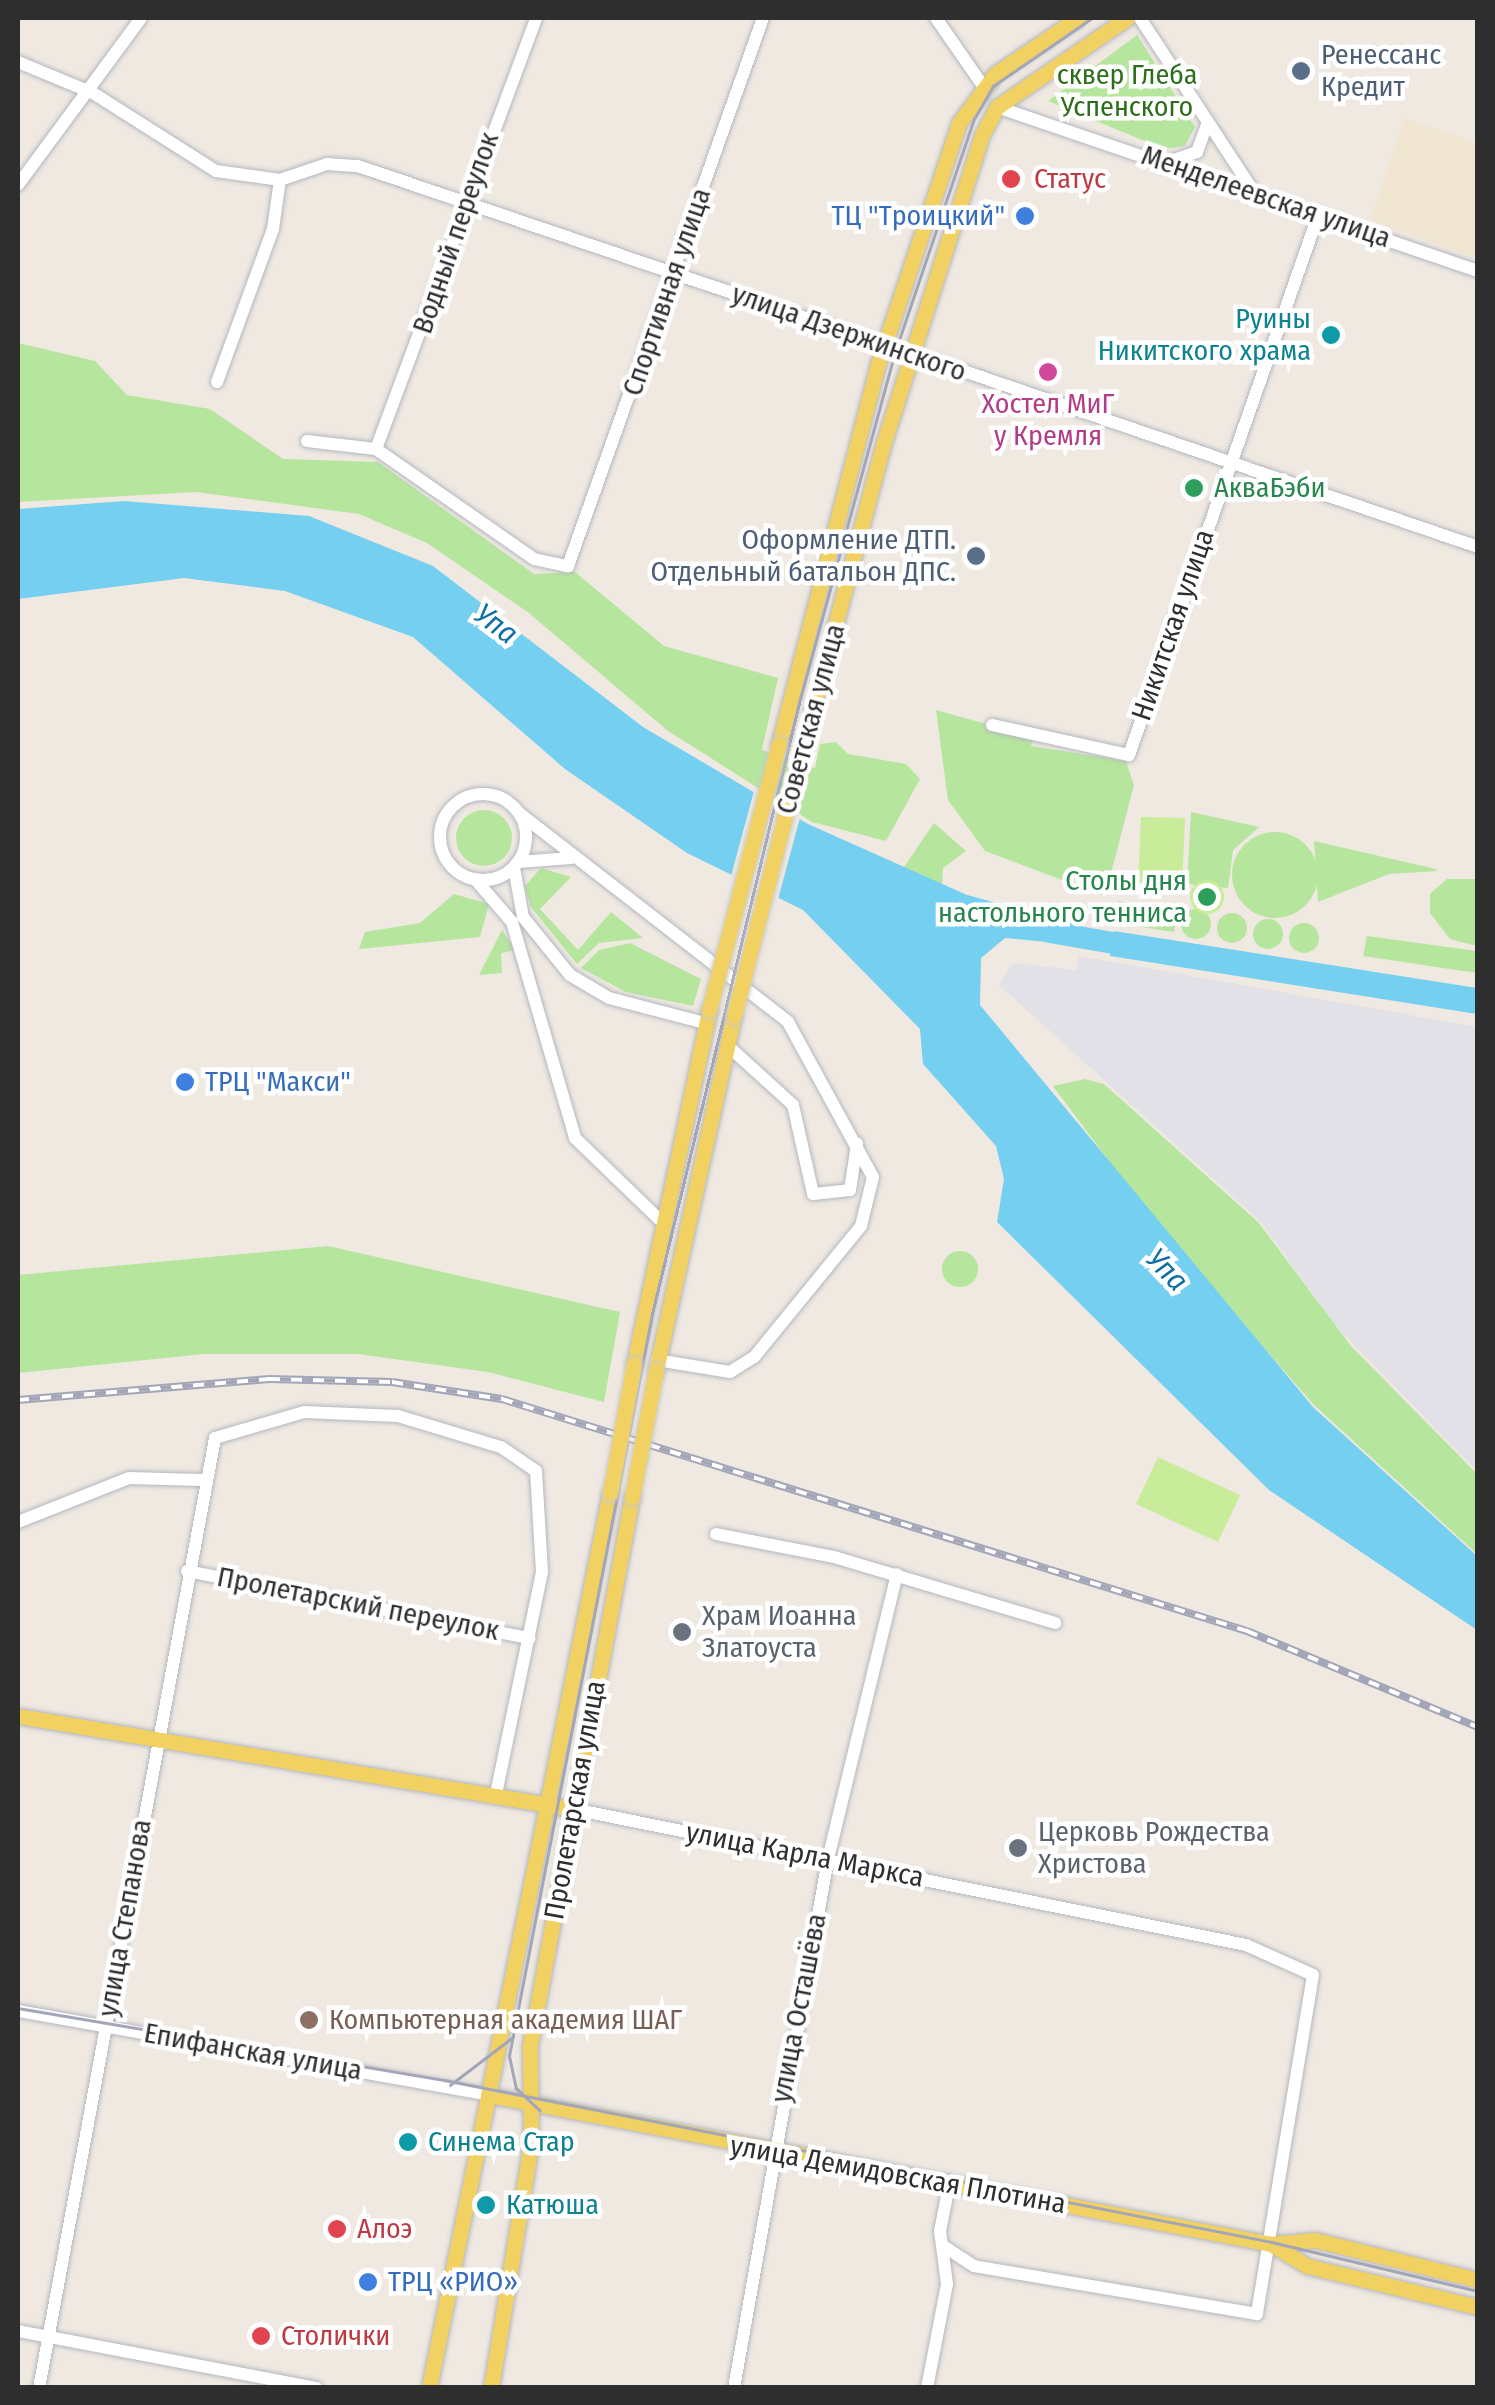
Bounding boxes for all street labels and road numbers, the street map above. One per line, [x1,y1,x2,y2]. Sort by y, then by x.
street label: Водный переулок [406,128,506,338]
street label: Менделеевская улица [1137,139,1395,255]
street label: Спортивная улица [616,184,718,400]
street label: улица Дзержинского [728,277,970,389]
street label: Никитская улица [1125,525,1221,725]
street label: Советская улица [770,620,852,818]
street label: Пролетарский переулок [214,1560,502,1648]
street label: Пролетарская улица [537,1678,613,1922]
street label: улица Карла Маркса [683,1815,927,1895]
street label: улица Степанова [91,1817,159,2019]
street label: улица Осташёва [764,1911,834,2105]
street label: Епифанская улица [141,2016,365,2088]
street label: улица Демидовская Плотина [728,2129,1068,2221]

